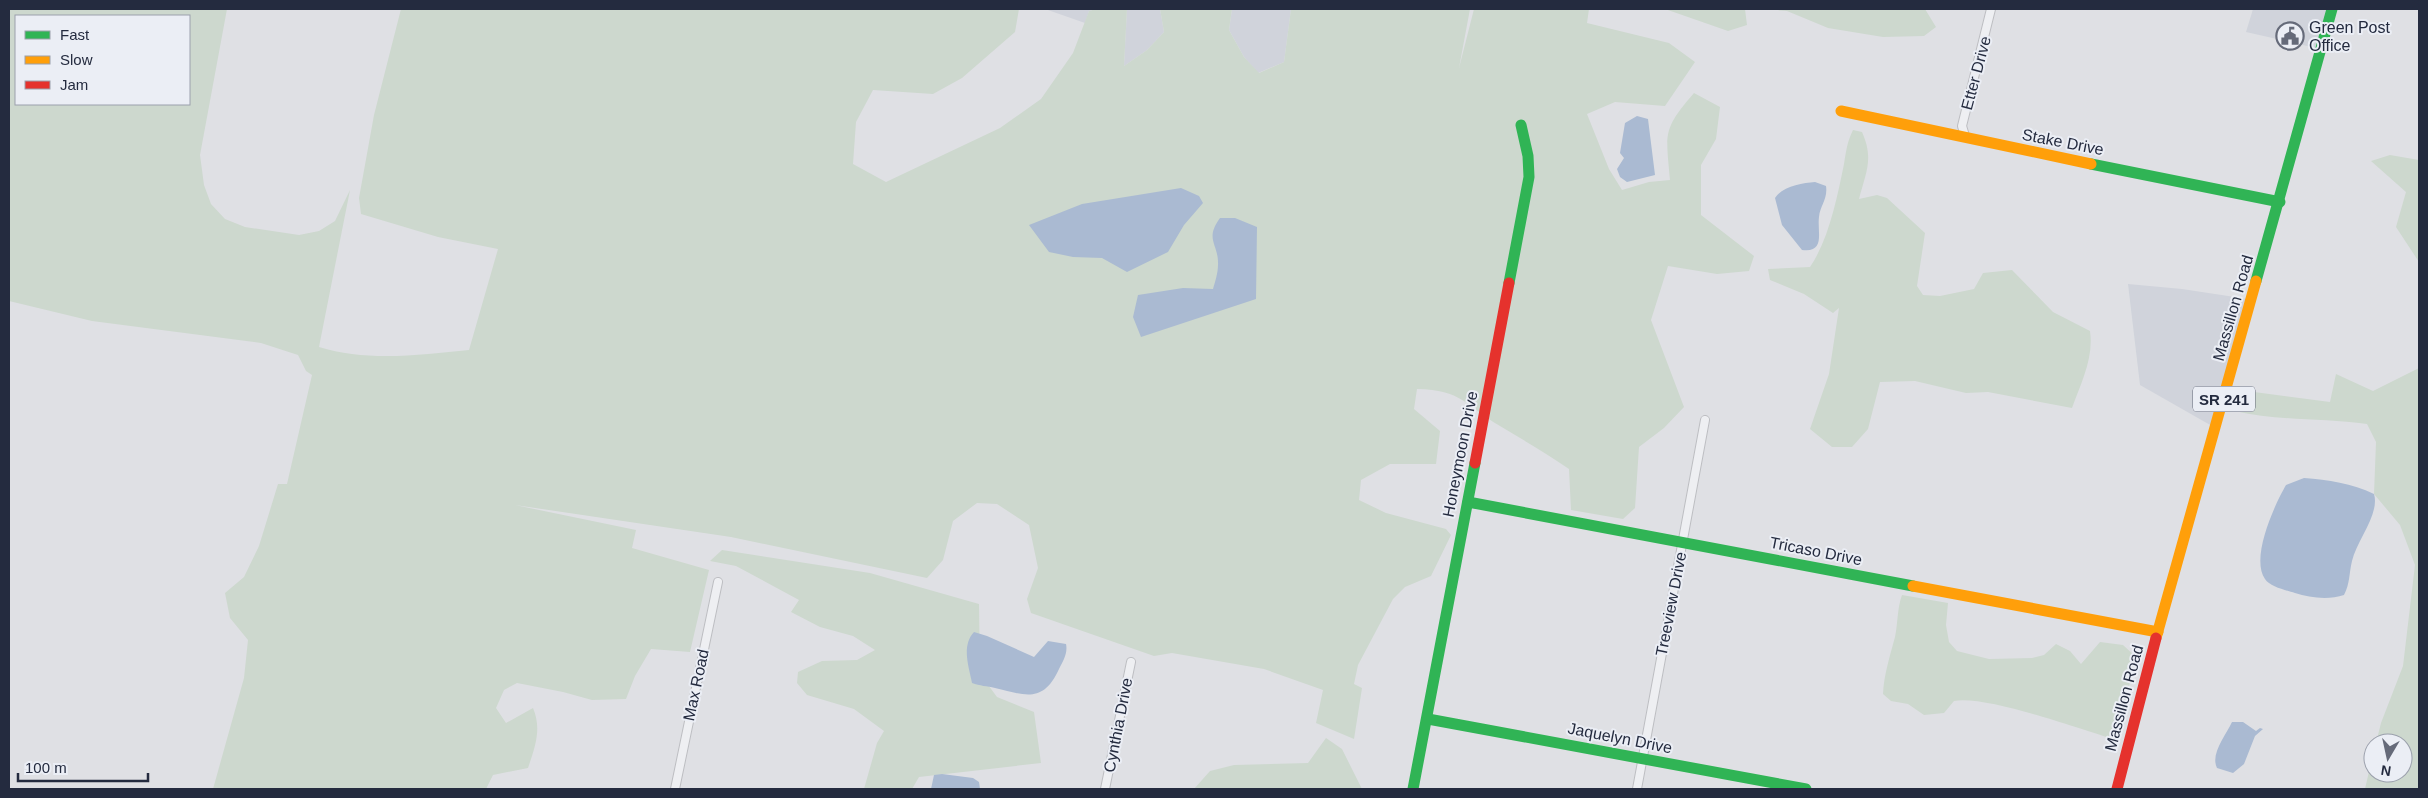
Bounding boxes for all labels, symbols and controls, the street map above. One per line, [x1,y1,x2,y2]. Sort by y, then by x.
legend [15,15,190,105]
place label: Green Post Office [2309,19,2390,54]
public building icon: Green Post Office [2275,21,2305,51]
text: Fast [60,26,90,43]
street label: Etter Drive [1958,34,1994,112]
text: Slow [60,51,93,68]
text: Jam [60,76,88,93]
street label: Stake Drive [2021,126,2105,158]
street label: Massillon Road [2210,253,2256,363]
road number: SR 241 [2193,386,2255,412]
street label: Honeymoon Drive [1439,389,1481,518]
street label: Tricaso Drive [1768,534,1864,568]
street label: Treeview Drive [1653,550,1689,658]
street label: Massillon Road [2102,643,2146,753]
street label: Max Road [680,648,712,722]
street label: Cynthia Drive [1100,676,1136,774]
street label: Jaquelyn Drive [1566,720,1674,756]
north arrow [2363,733,2413,783]
scale bar [18,750,148,782]
text: 100 m [25,759,67,776]
text: N [2380,762,2392,780]

